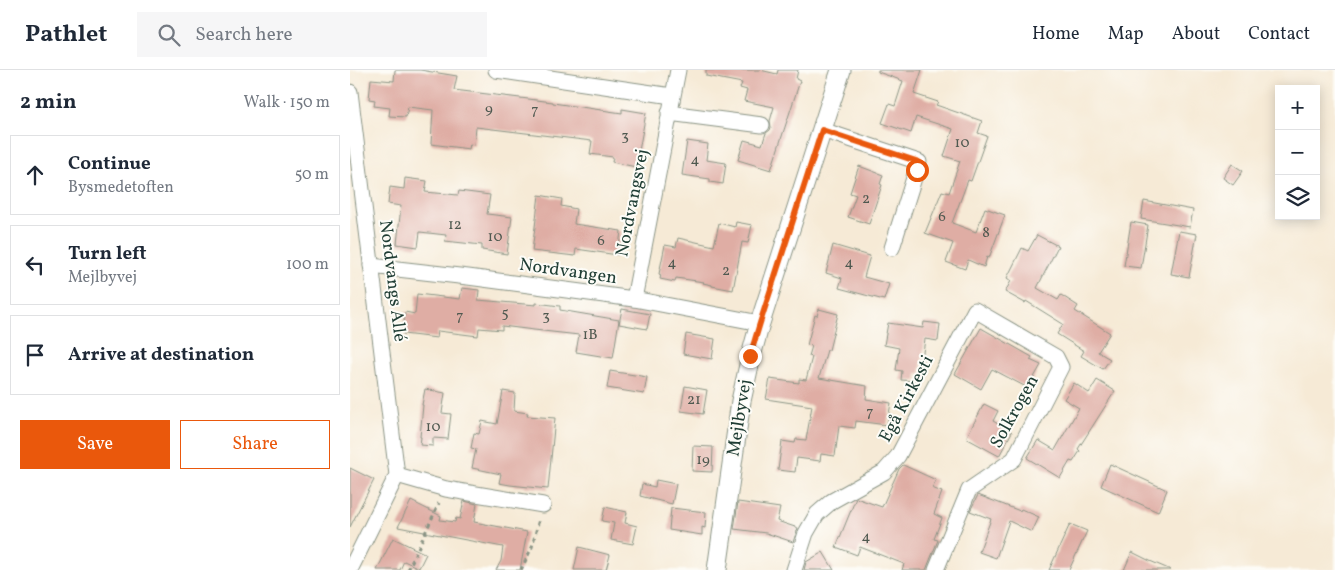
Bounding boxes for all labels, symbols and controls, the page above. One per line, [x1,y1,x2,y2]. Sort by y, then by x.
search box [137,12,487,57]
text: Pathlet [25,18,107,52]
icon: search [155,21,183,49]
text: Search here [195,22,293,48]
text: Home [1032,22,1080,47]
text: Map [1108,22,1144,47]
text: About [1172,22,1220,47]
text: Contact [1248,22,1310,47]
map controls [1275,85,1320,220]
button: + [1275,85,1320,130]
text: 2 min [20,88,77,117]
text: Walk · 150 m [244,92,330,114]
house number: 9 [485,99,493,120]
house number: 7 [531,100,539,121]
house number: 3 [621,126,629,147]
button: − [1275,130,1320,175]
house number: 10 [955,133,969,154]
street label: Nordvangsvej [610,147,656,259]
house number: 4 [691,150,700,171]
text: Continue [68,151,151,177]
route start [906,159,929,182]
icon: ahead [21,161,49,189]
text: 50 m [295,164,329,186]
button: layers [1275,175,1320,220]
text: Bysmedetoften [68,177,174,199]
house number: 2 [862,189,870,210]
house number: 6 [938,207,946,228]
house number: 12 [448,215,462,236]
street label: Nordvangs Allé [372,219,412,343]
house number: 8 [982,223,990,244]
house number: 10 [488,227,502,248]
house number: 6 [597,231,605,252]
text: Turn left [68,241,147,267]
icon: left [21,251,49,279]
street label: Nordvangen [518,253,619,291]
house number: 4 [668,253,677,274]
house number: 4 [845,253,854,274]
text: 100 m [286,254,329,276]
house number: 2 [722,261,730,282]
text: Mejlbyvej [68,267,137,289]
house number: 5 [501,303,509,324]
house number: 7 [456,306,464,327]
house number: 3 [542,306,550,327]
house number: 1B [582,325,598,346]
icon: arrive [21,341,49,369]
text: Arrive at destination [68,342,254,368]
route end [739,345,762,368]
street label: Egå Kirkesti [874,351,940,447]
street label: Solkrogen [985,371,1045,453]
street label: Mejlbyvej [722,378,758,458]
house number: 21 [687,390,701,411]
house number: 7 [866,402,874,423]
house number: 10 [426,417,440,438]
button: Save [20,420,170,469]
button: Share [180,420,330,469]
house number: 19 [696,450,710,471]
house number: 4 [862,527,871,548]

